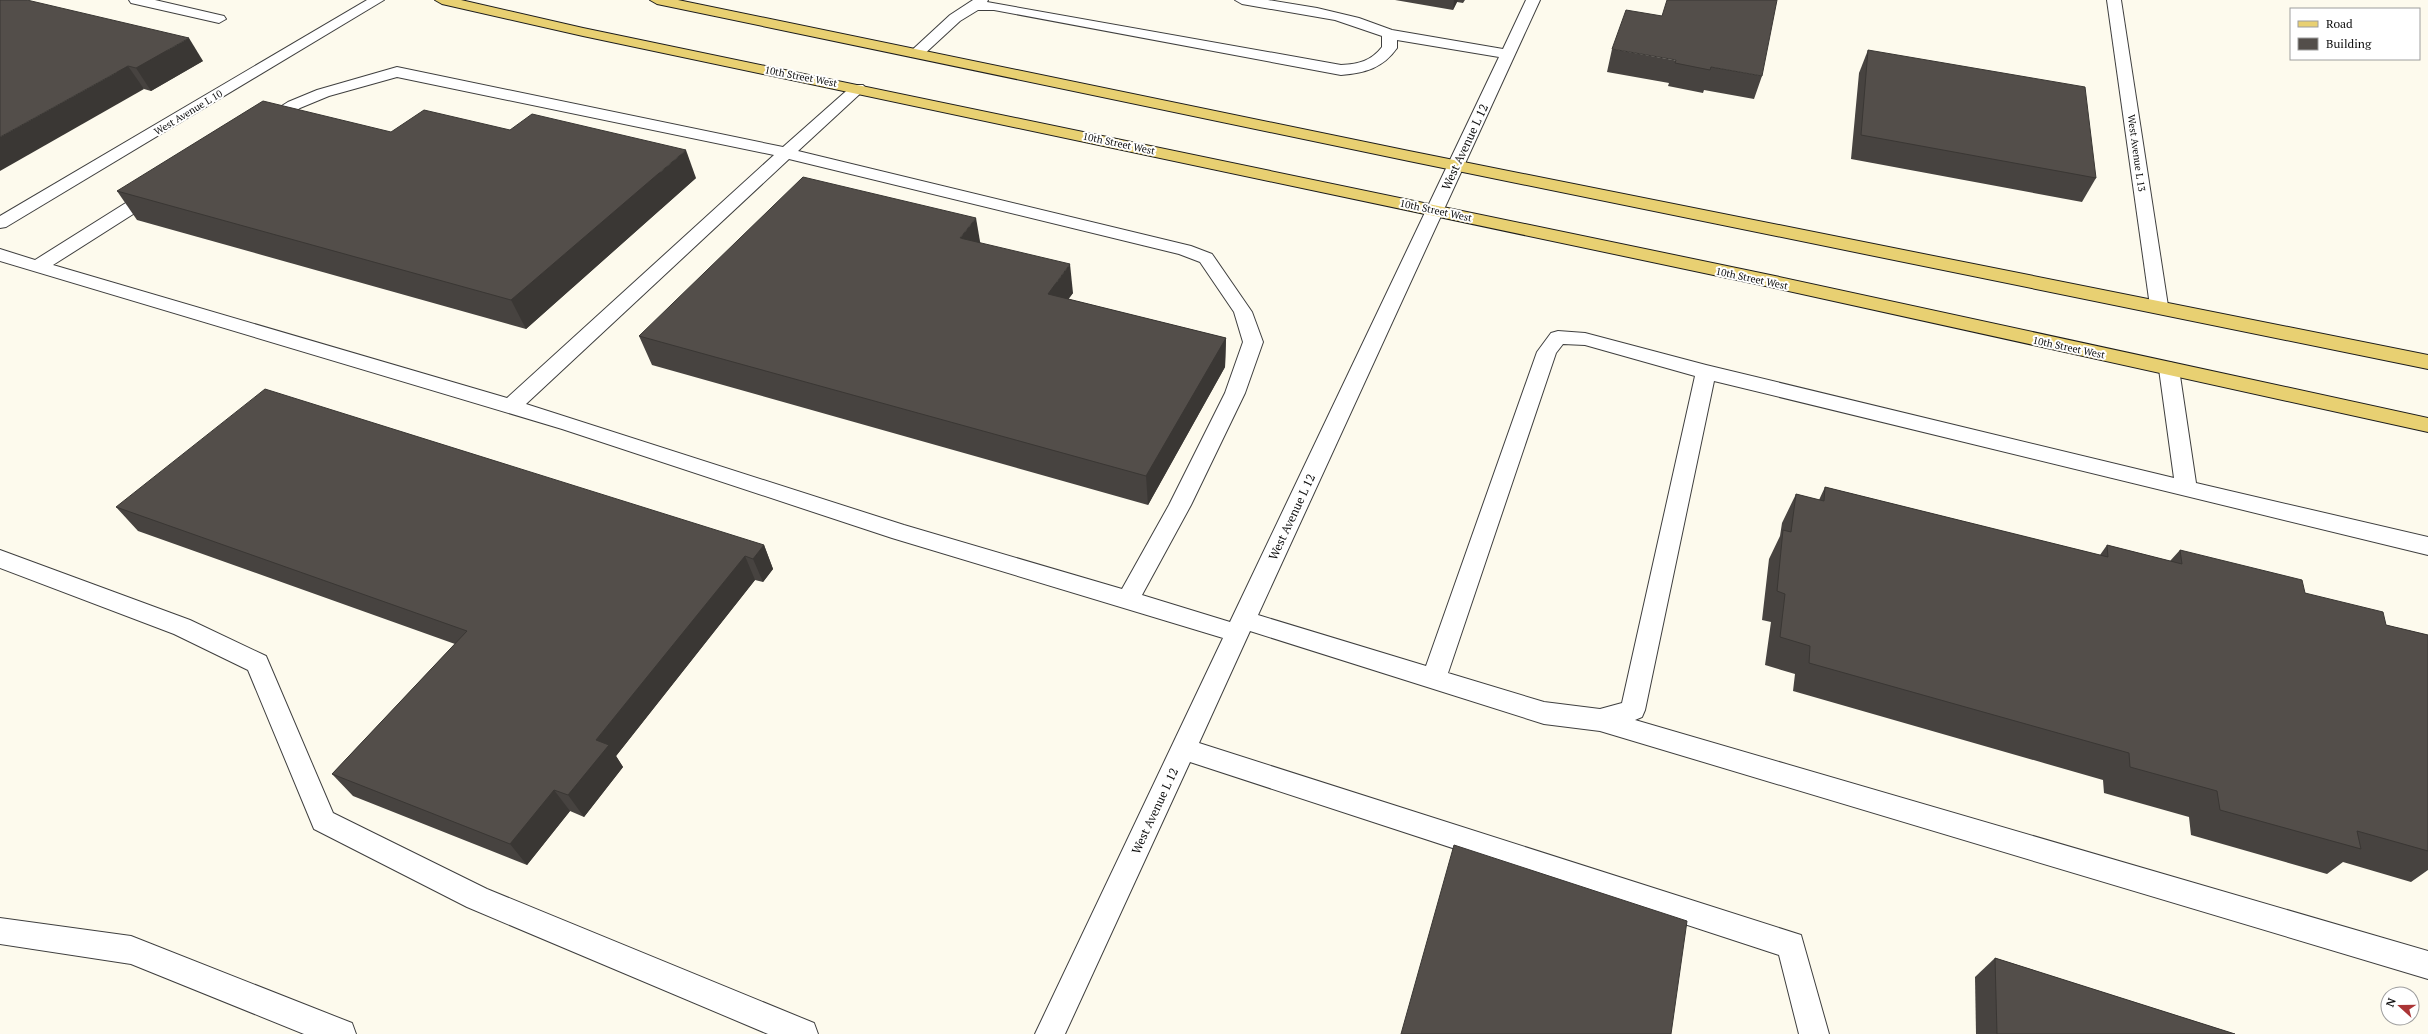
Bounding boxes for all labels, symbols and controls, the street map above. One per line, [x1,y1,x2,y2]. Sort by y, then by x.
legend [2290,8,2420,60]
text: Road [2326,16,2353,31]
text: Building [2326,36,2372,51]
street label: 10th Street West [764,63,839,90]
street label: West Avenue L 10 [152,87,225,138]
street label: West Avenue L 12 [1438,101,1491,192]
street label: West Avenue L 13 [2125,114,2148,192]
street label: 10th Street West [1082,129,1156,158]
street label: 10th Street West [1399,196,1473,225]
street label: 10th Street West [1715,264,1789,293]
street label: 10th Street West [2032,333,2106,362]
street label: West Avenue L 12 [1265,471,1318,562]
street label: West Avenue L 12 [1128,765,1181,856]
north arrow [2380,986,2420,1026]
text: N [2383,995,2399,1009]

